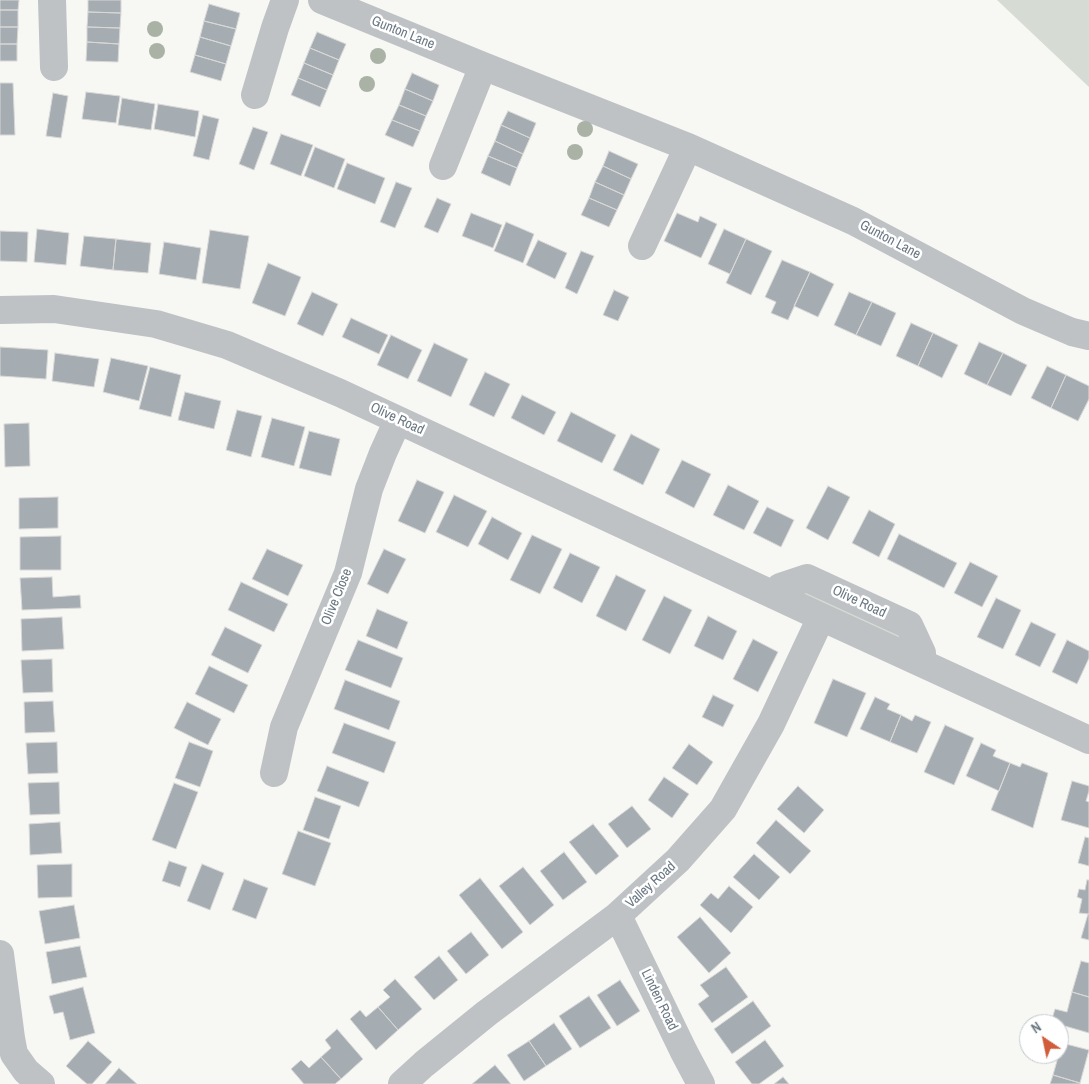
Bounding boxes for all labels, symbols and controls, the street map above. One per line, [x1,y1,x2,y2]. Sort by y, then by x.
street label: Gunton Lane [369,13,437,53]
street label: Gunton Lane [857,217,923,263]
street label: Olive Road [367,399,427,439]
street label: Olive Close [318,566,356,628]
street label: Olive Road [829,582,889,622]
street label: Valley Road [623,858,679,912]
street label: Linden Road [637,967,681,1033]
north arrow [1019,1014,1069,1064]
text: N [1028,1018,1045,1037]

